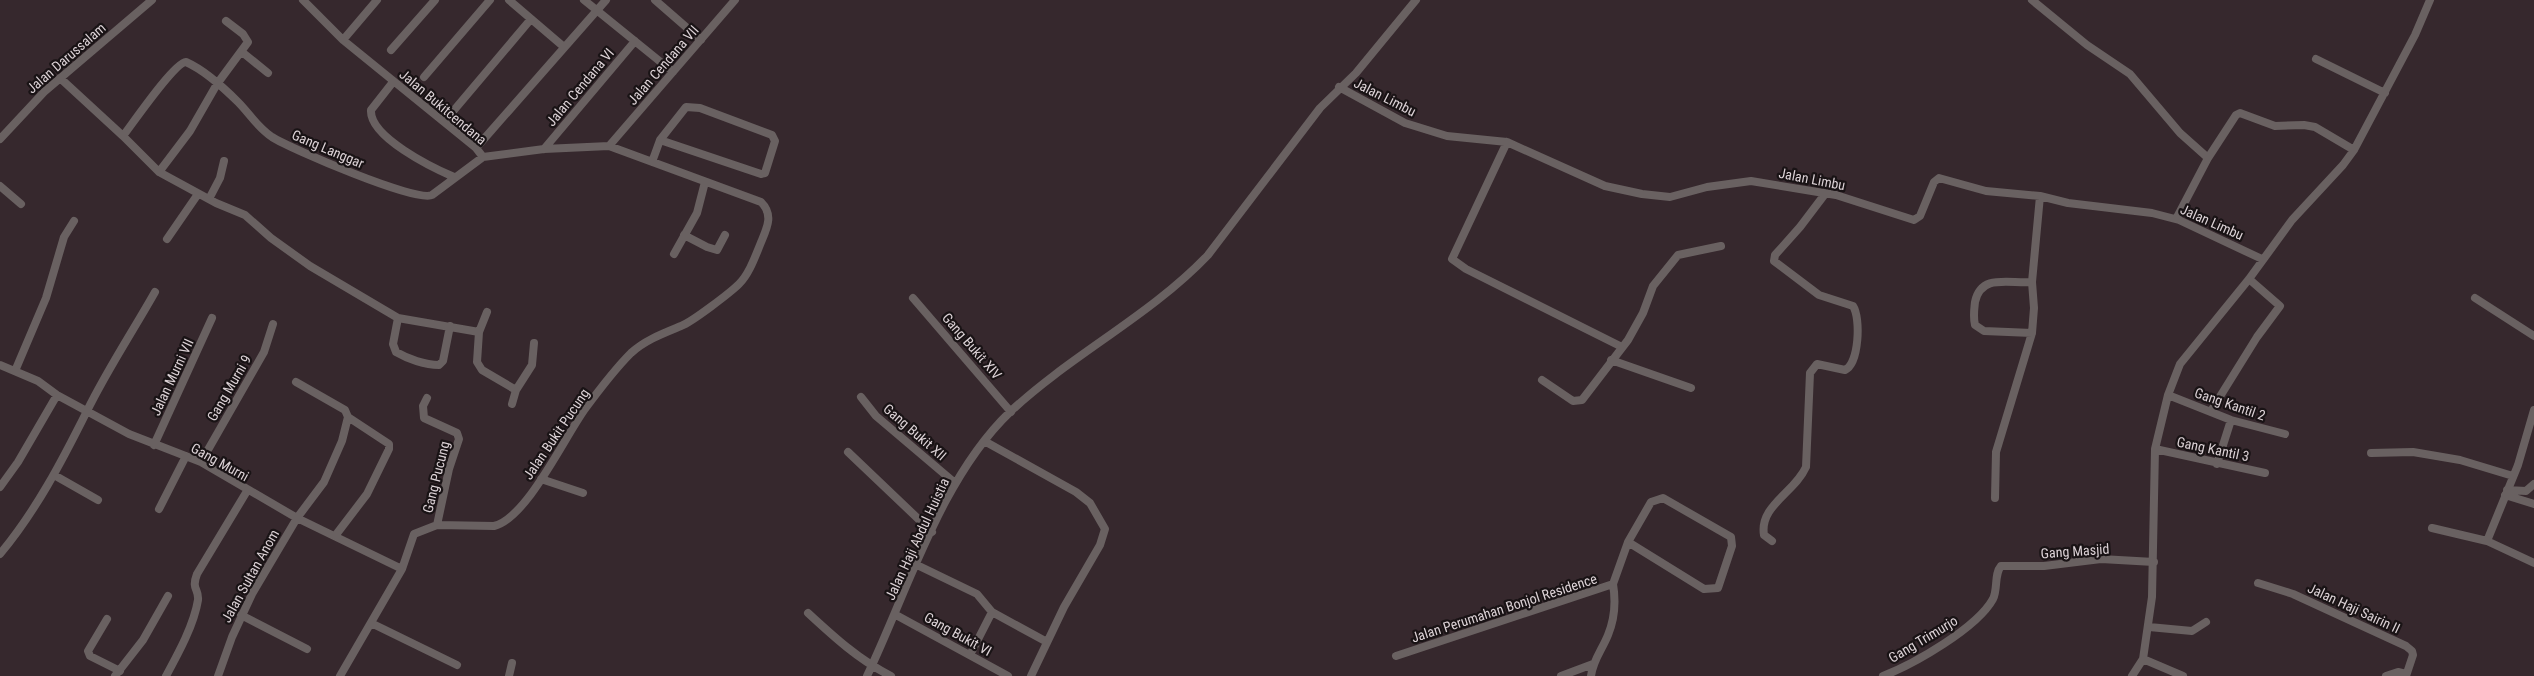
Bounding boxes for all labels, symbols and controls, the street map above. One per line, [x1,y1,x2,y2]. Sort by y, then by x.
street label: Jalan Darussalam [23,19,109,97]
street label: Jalan Cendana VII [624,22,702,108]
street label: Jalan Cendana VI [543,45,617,129]
street label: Jalan Bukitcendana [396,66,490,148]
street label: Jalan Limbu [1351,75,1419,119]
street label: Gang Langgar [290,127,366,171]
street label: Jalan Limbu [1777,165,1847,193]
street label: Jalan Limbu [2178,201,2246,243]
street label: Gang Bukit XIV [939,310,1005,382]
street label: Jalan Murni VII [147,336,197,418]
street label: Gang Murni 9 [204,352,254,424]
street label: Gang Kantil 2 [2193,384,2268,424]
street label: Jalan Bukit Pucung [520,386,592,482]
street label: Gang Bukit XII [880,400,950,464]
street label: Gang Kantil 3 [2175,434,2251,464]
street label: Gang Pucung [419,439,453,515]
street label: Gang Murni [188,440,252,484]
street label: Jalan Haji Abdul Huistia [882,476,952,602]
street label: Jalan Sultan Anom [218,527,282,625]
street label: Gang Masjid [2040,541,2110,561]
street label: Jalan Perumahan Bonjol Residence [1409,570,1599,646]
street label: Jalan Haji Sairin II [2305,580,2403,636]
street label: Gang Bukit VI [922,609,994,659]
street label: Gang Trimurjo [1886,612,1960,666]

